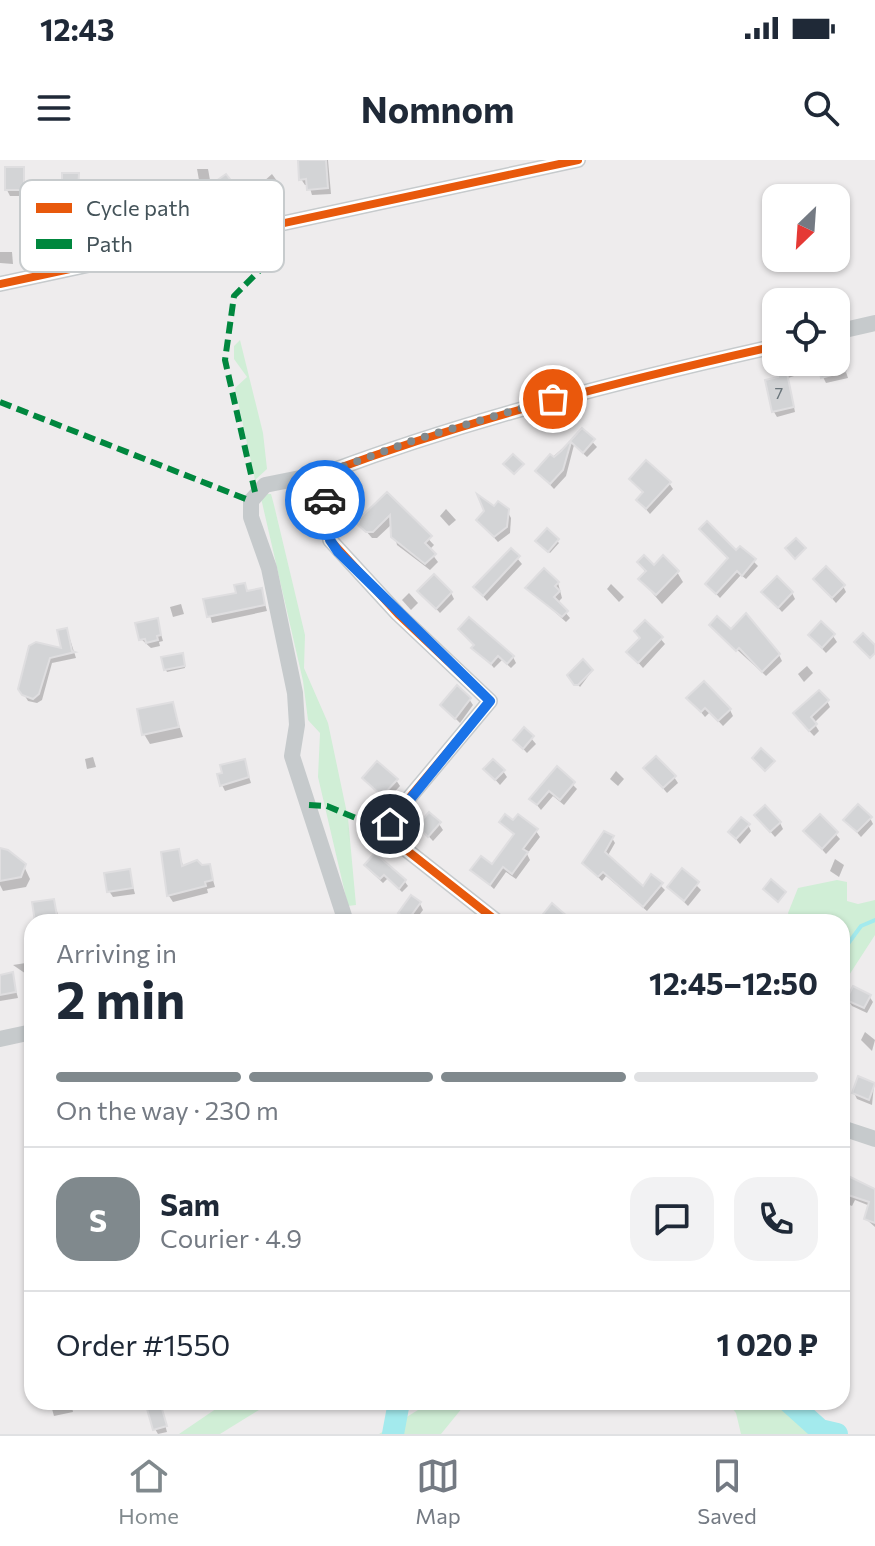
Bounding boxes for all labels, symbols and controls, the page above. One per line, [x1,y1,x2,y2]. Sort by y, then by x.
text: 12:43 [40,10,114,47]
icon: menu [32,86,76,130]
text: Nomnom [361,86,514,130]
icon: search [799,86,843,130]
legend [20,180,284,272]
north arrow [762,184,850,272]
map controls [762,184,850,376]
text: Cycle path [86,194,190,221]
text: Path [86,230,133,257]
button: locate [762,288,850,376]
pin [519,365,587,433]
icon: bag [531,377,575,421]
house number: 7 [775,383,783,402]
courier [285,460,365,540]
icon: car [303,478,347,522]
pin [356,790,424,858]
icon: home [368,802,412,846]
text: Arriving in [56,937,177,968]
text: 12:45–12:50 [649,964,818,1001]
text: 2 min [56,966,185,1030]
text: On the way · 230 m [56,1094,279,1125]
button: chat [630,1177,714,1261]
button: phone [734,1177,818,1261]
text: Sam [160,1185,220,1222]
text: S [89,1201,107,1238]
text: Courier · 4.9 [160,1222,302,1253]
text: Order #1550 [56,1325,230,1362]
text: 1 020 ₽ [717,1325,818,1362]
tab: Home [118,1454,179,1529]
tab: Map [415,1454,461,1529]
tab: Saved [697,1454,757,1529]

